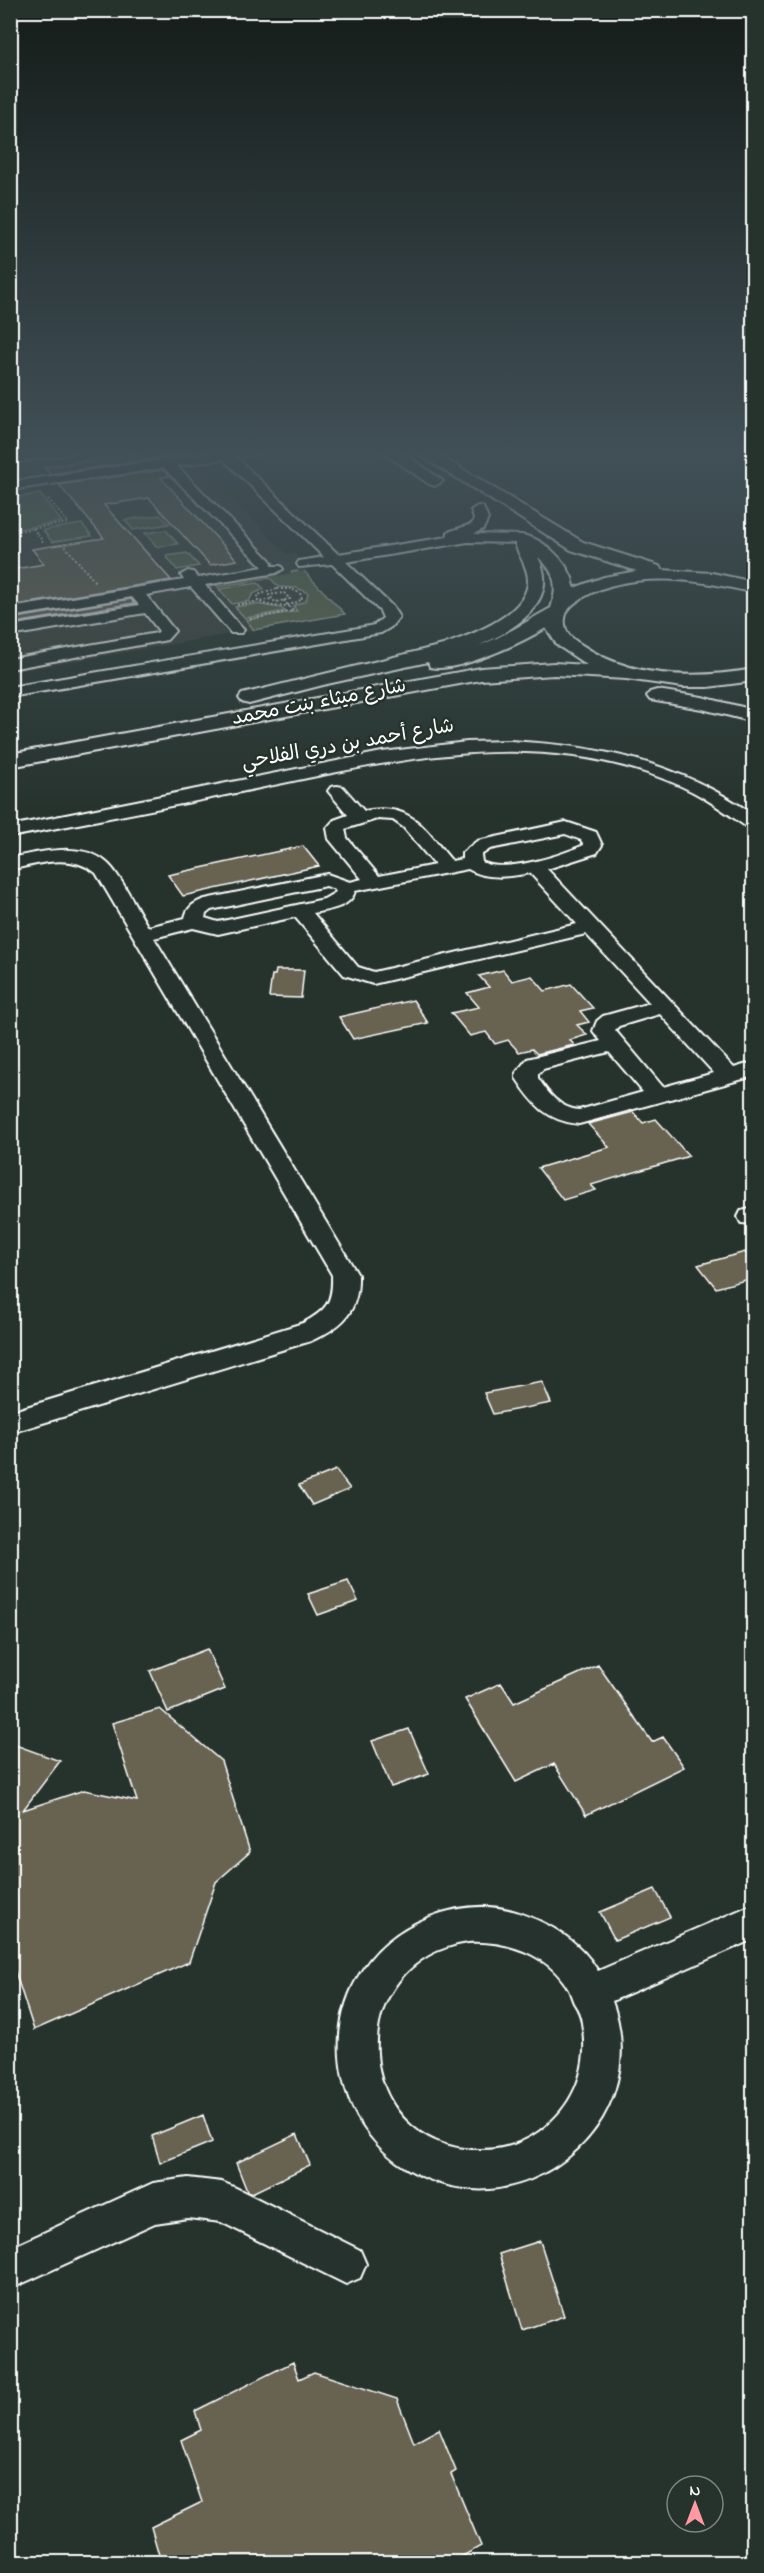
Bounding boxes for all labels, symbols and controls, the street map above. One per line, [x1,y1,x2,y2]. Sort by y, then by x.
street label: شارع ميثاء بنت محمد [229,672,409,734]
street label: شارع أحمد بن دري الفلاحي [239,712,457,779]
north arrow [665,2474,725,2534]
text: N [690,2479,701,2503]

